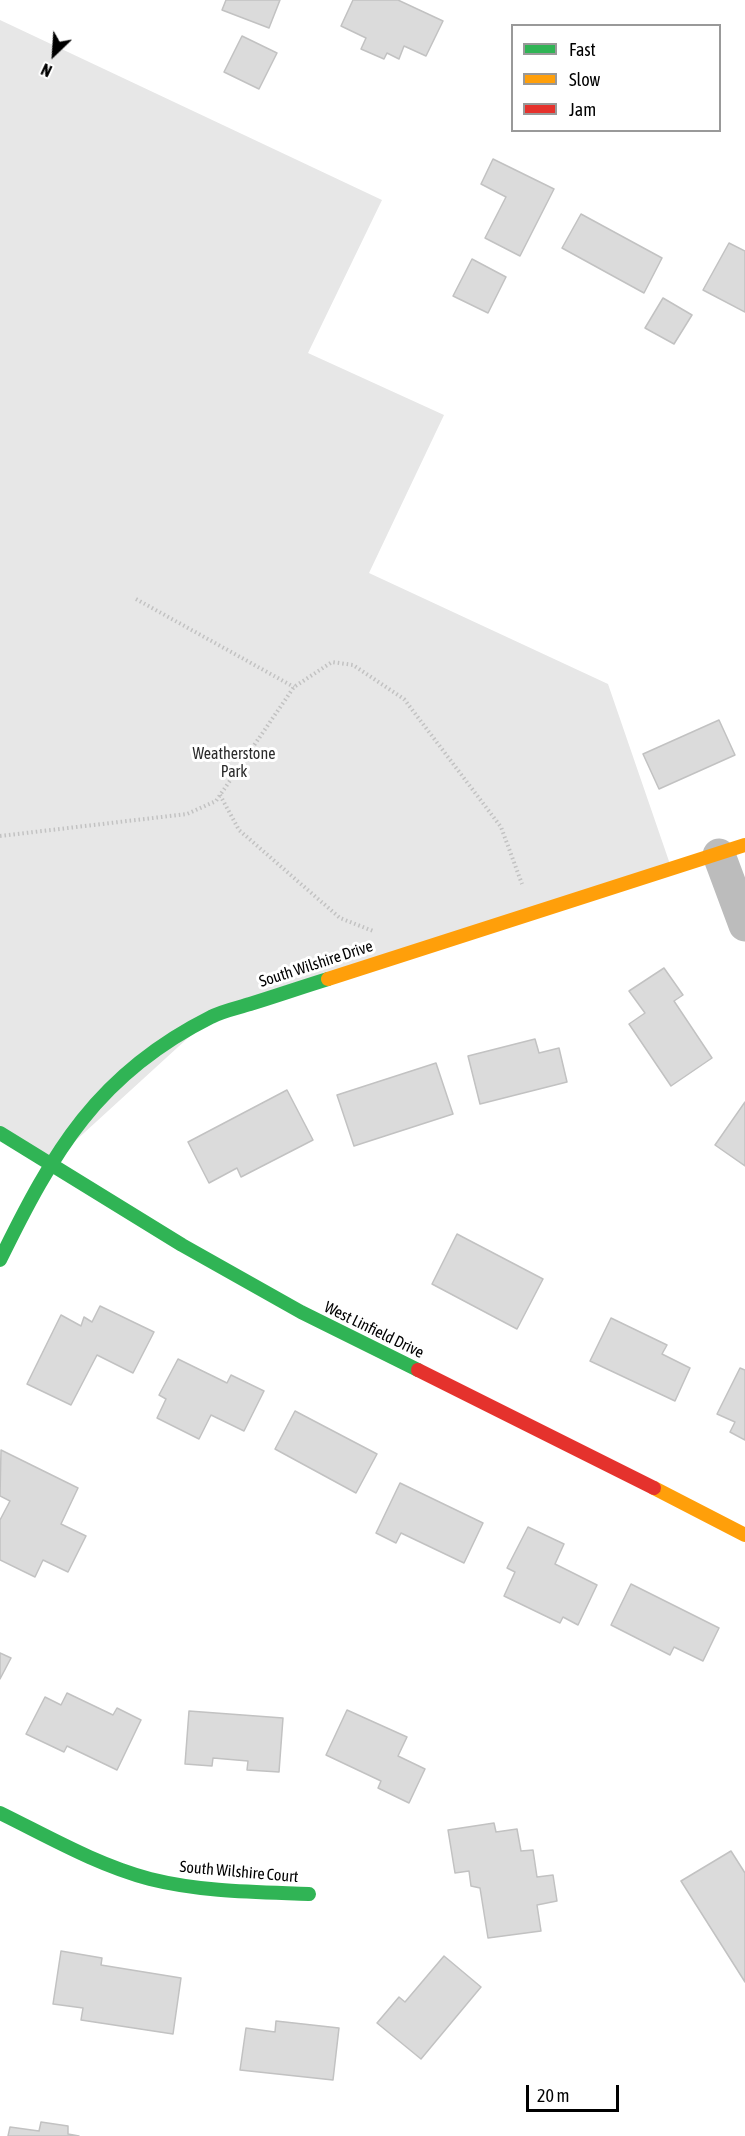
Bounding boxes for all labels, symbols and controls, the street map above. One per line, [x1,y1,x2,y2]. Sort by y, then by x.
north arrow [24,24,84,84]
legend [511,24,721,132]
text: Fast [569,39,596,60]
text: N [38,60,54,80]
text: Slow [569,69,600,90]
text: Jam [569,99,596,120]
park label: Weatherstone Park [193,744,275,782]
street label: South Wilshire Drive [257,937,375,991]
street label: West Linfield Drive [321,1298,427,1362]
street label: South Wilshire Court [179,1857,299,1887]
scale bar [529,2073,622,2111]
text: 20 m [537,2085,569,2106]

